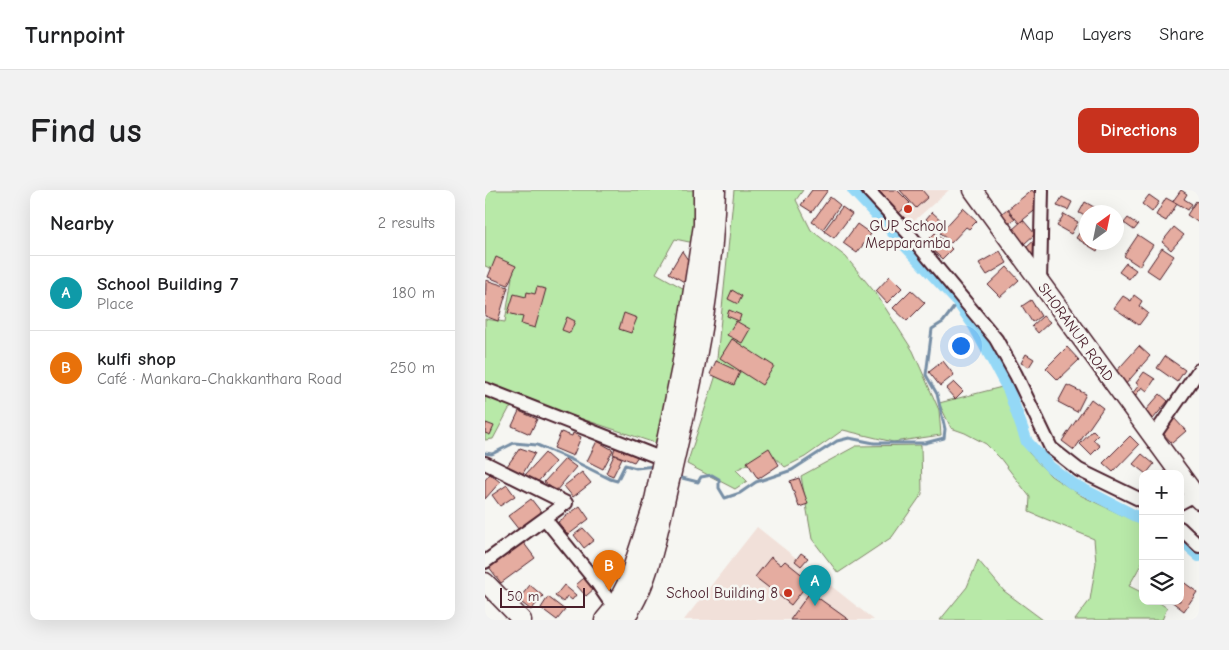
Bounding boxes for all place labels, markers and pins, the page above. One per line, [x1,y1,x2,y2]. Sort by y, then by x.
marker: GUP School Mepparamba [902,203,914,215]
place label: GUP School Mepparamba [865,217,951,252]
pin: B [593,550,625,591]
pin: A [799,565,831,606]
place label: School Building 8 [666,584,778,602]
marker: School Building 8 [782,587,794,599]

